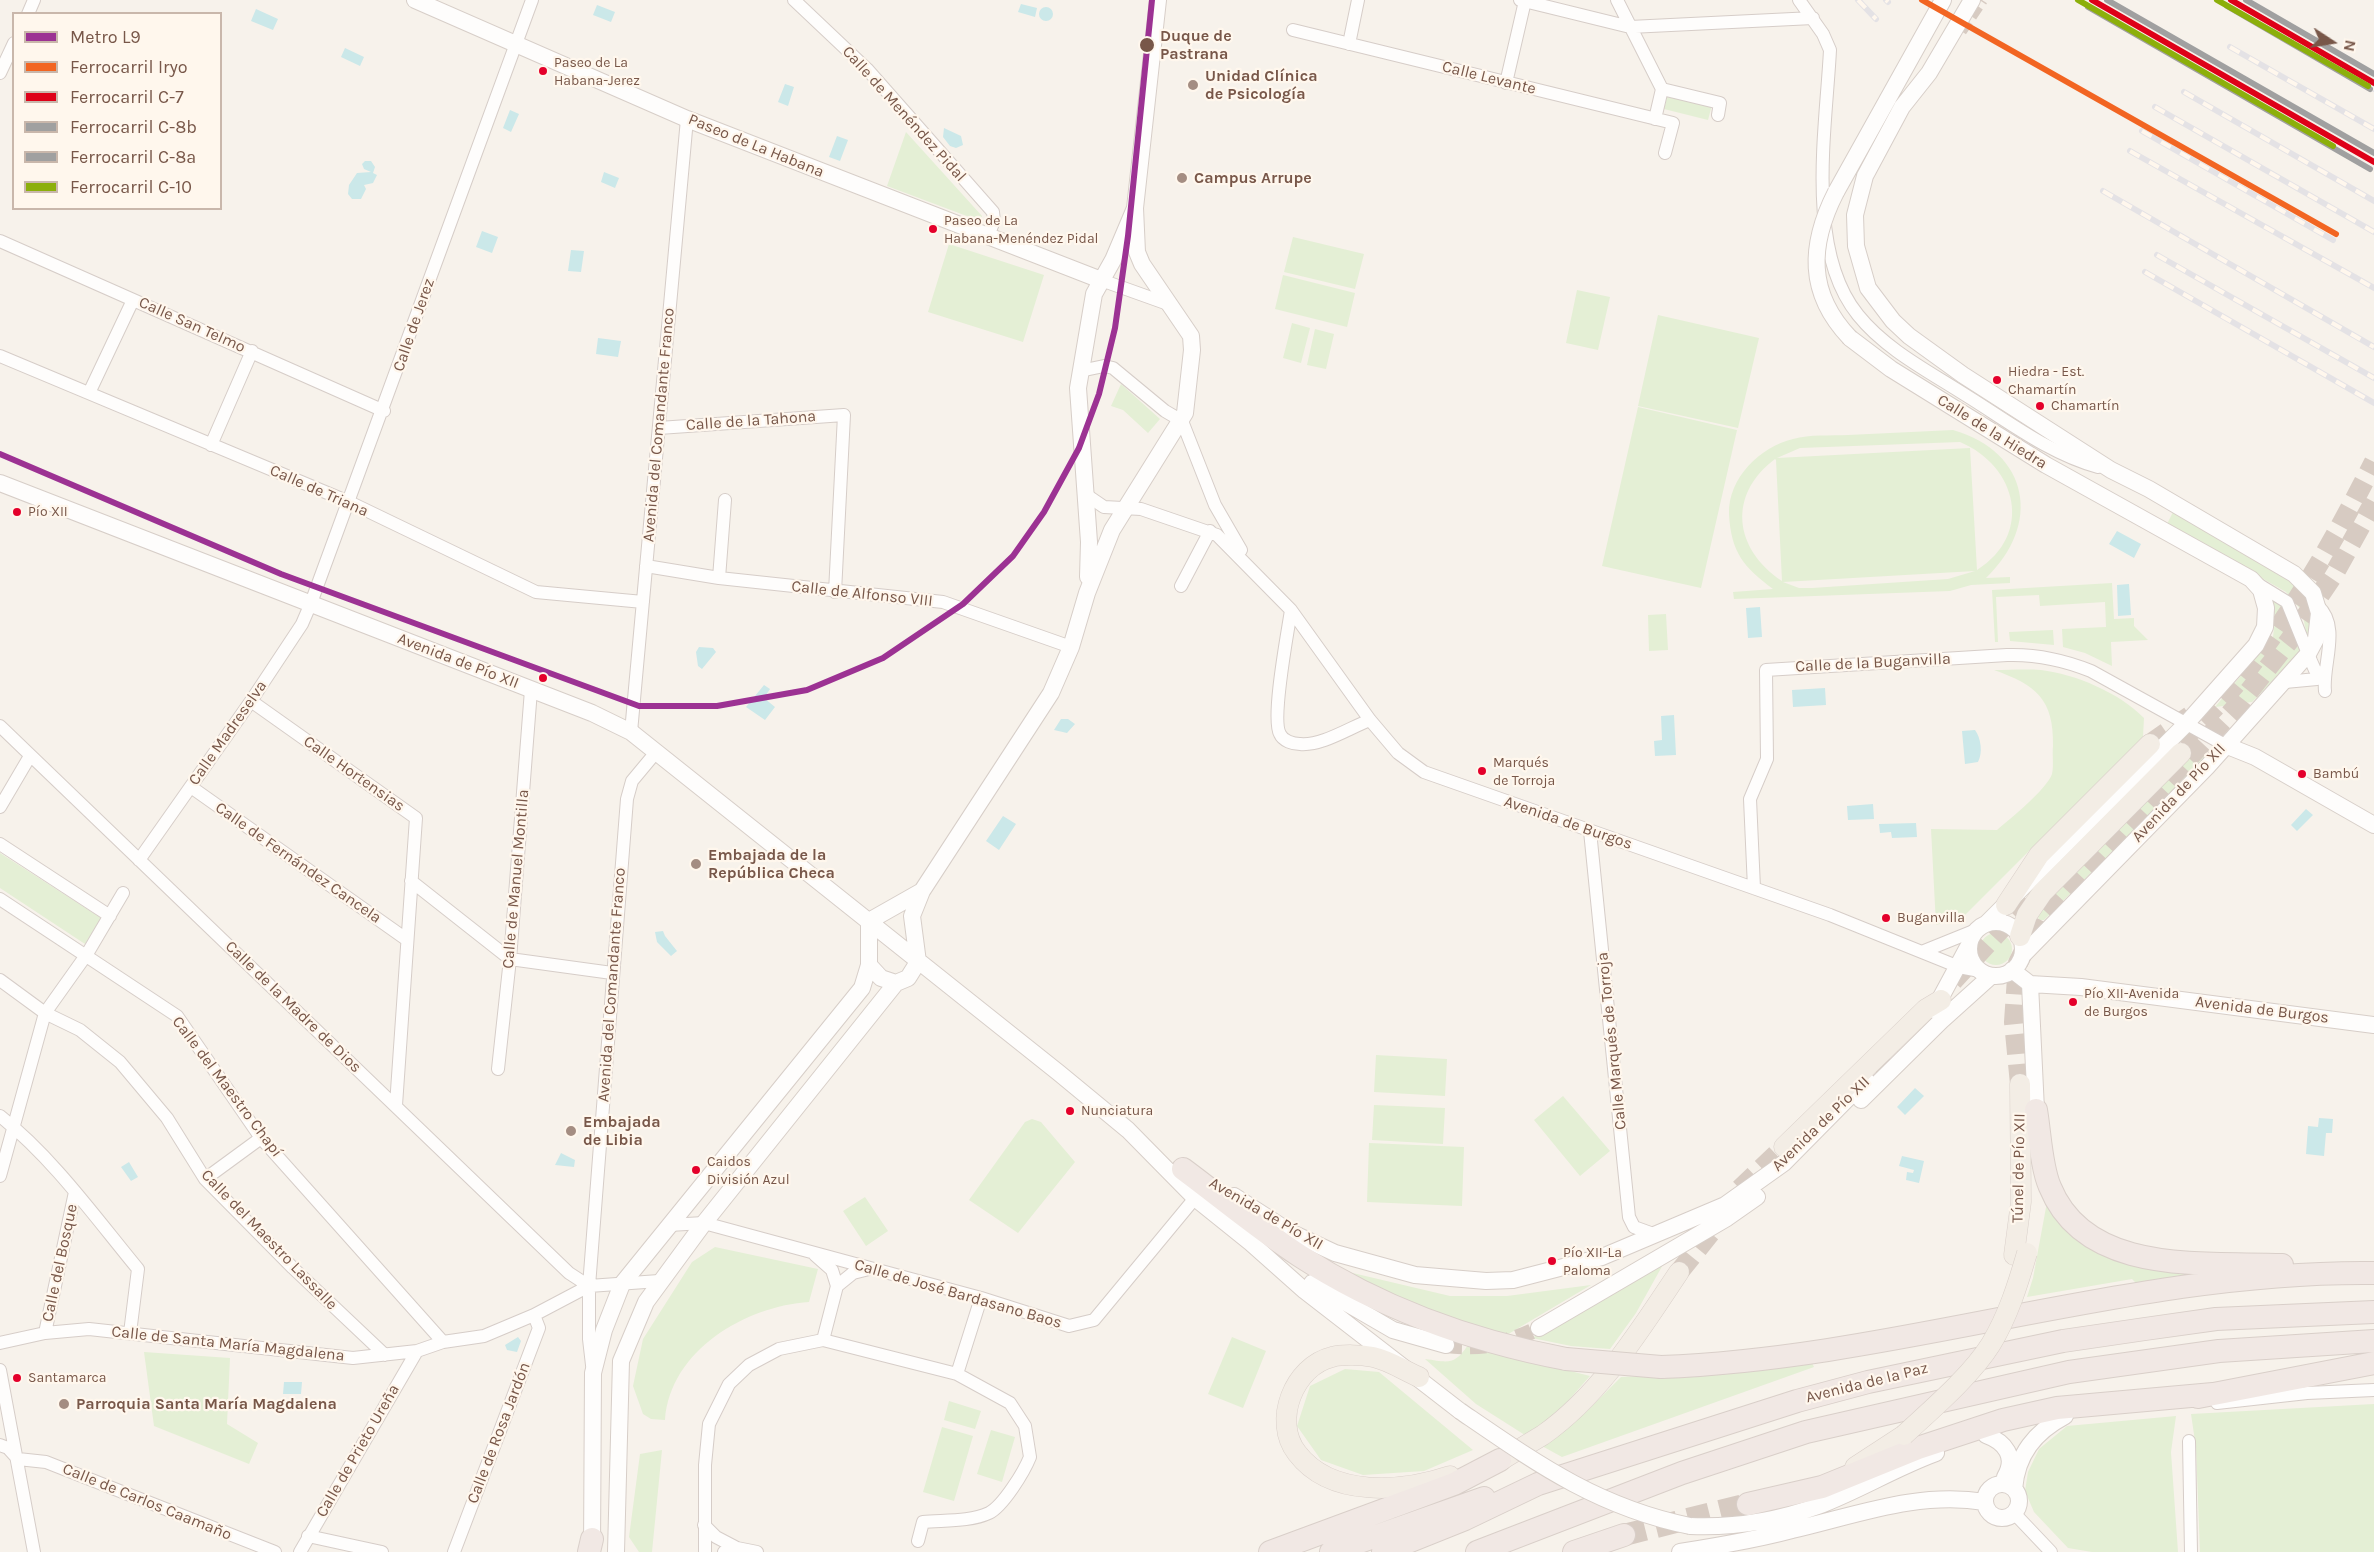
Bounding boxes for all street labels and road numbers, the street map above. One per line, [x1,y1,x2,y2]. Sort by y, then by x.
street label: Calle de Menéndez Pidal [838,42,970,186]
street label: Calle Levante [1440,57,1538,99]
street label: Paseo de La Habana [685,110,827,182]
street label: Calle de Jerez [389,276,439,374]
street label: Calle San Telmo [136,293,248,357]
street label: Avenida del Comandante Franco [639,307,679,543]
street label: Calle de la Hiedra [1934,390,2050,474]
street label: Calle de la Tahona [685,407,817,435]
street label: Calle de Triana [267,461,371,521]
street label: Calle de Alfonso VIII [790,577,934,611]
street label: Avenida de Pío XII [395,629,521,693]
street label: Calle de la Buganvilla [1795,649,1951,677]
street label: Calle Madreselva [185,677,271,789]
street label: Calle Hortensias [300,732,408,816]
street label: Avenida de Pío XII [2128,739,2230,847]
street label: Calle de Manuel Montilla [499,789,533,969]
street label: Avenida de Burgos [1501,792,1635,854]
street label: Calle de Fernández Cancela [211,798,385,928]
street label: Avenida del Comandante Franco [594,867,630,1103]
street label: Calle de la Madre de Dios [221,937,365,1077]
street label: Calle Marqués de Torroja [1593,951,1631,1131]
street label: Avenida de Burgos [2194,992,2330,1028]
street label: Calle del Maestro Chapí [168,1013,286,1161]
street label: Avenida de Pío XII [1768,1072,1874,1176]
street label: Túnel de Pío XII [2008,1113,2030,1223]
street label: Calle del Maestro Lassalle [197,1166,341,1314]
street label: Avenida de Pío XII [1206,1174,1326,1254]
street label: Calle del Bosque [38,1202,82,1324]
street label: Calle de José Bardasano Baos [852,1255,1064,1333]
street label: Calle de Santa María Magdalena [111,1322,345,1366]
street label: Avenida de la Paz [1804,1359,1930,1407]
street label: Calle de Rosa Jardón [463,1360,535,1506]
street label: Calle de Prieto Ureña [312,1381,404,1521]
street label: Calle de Carlos Caamaño [60,1459,234,1545]

